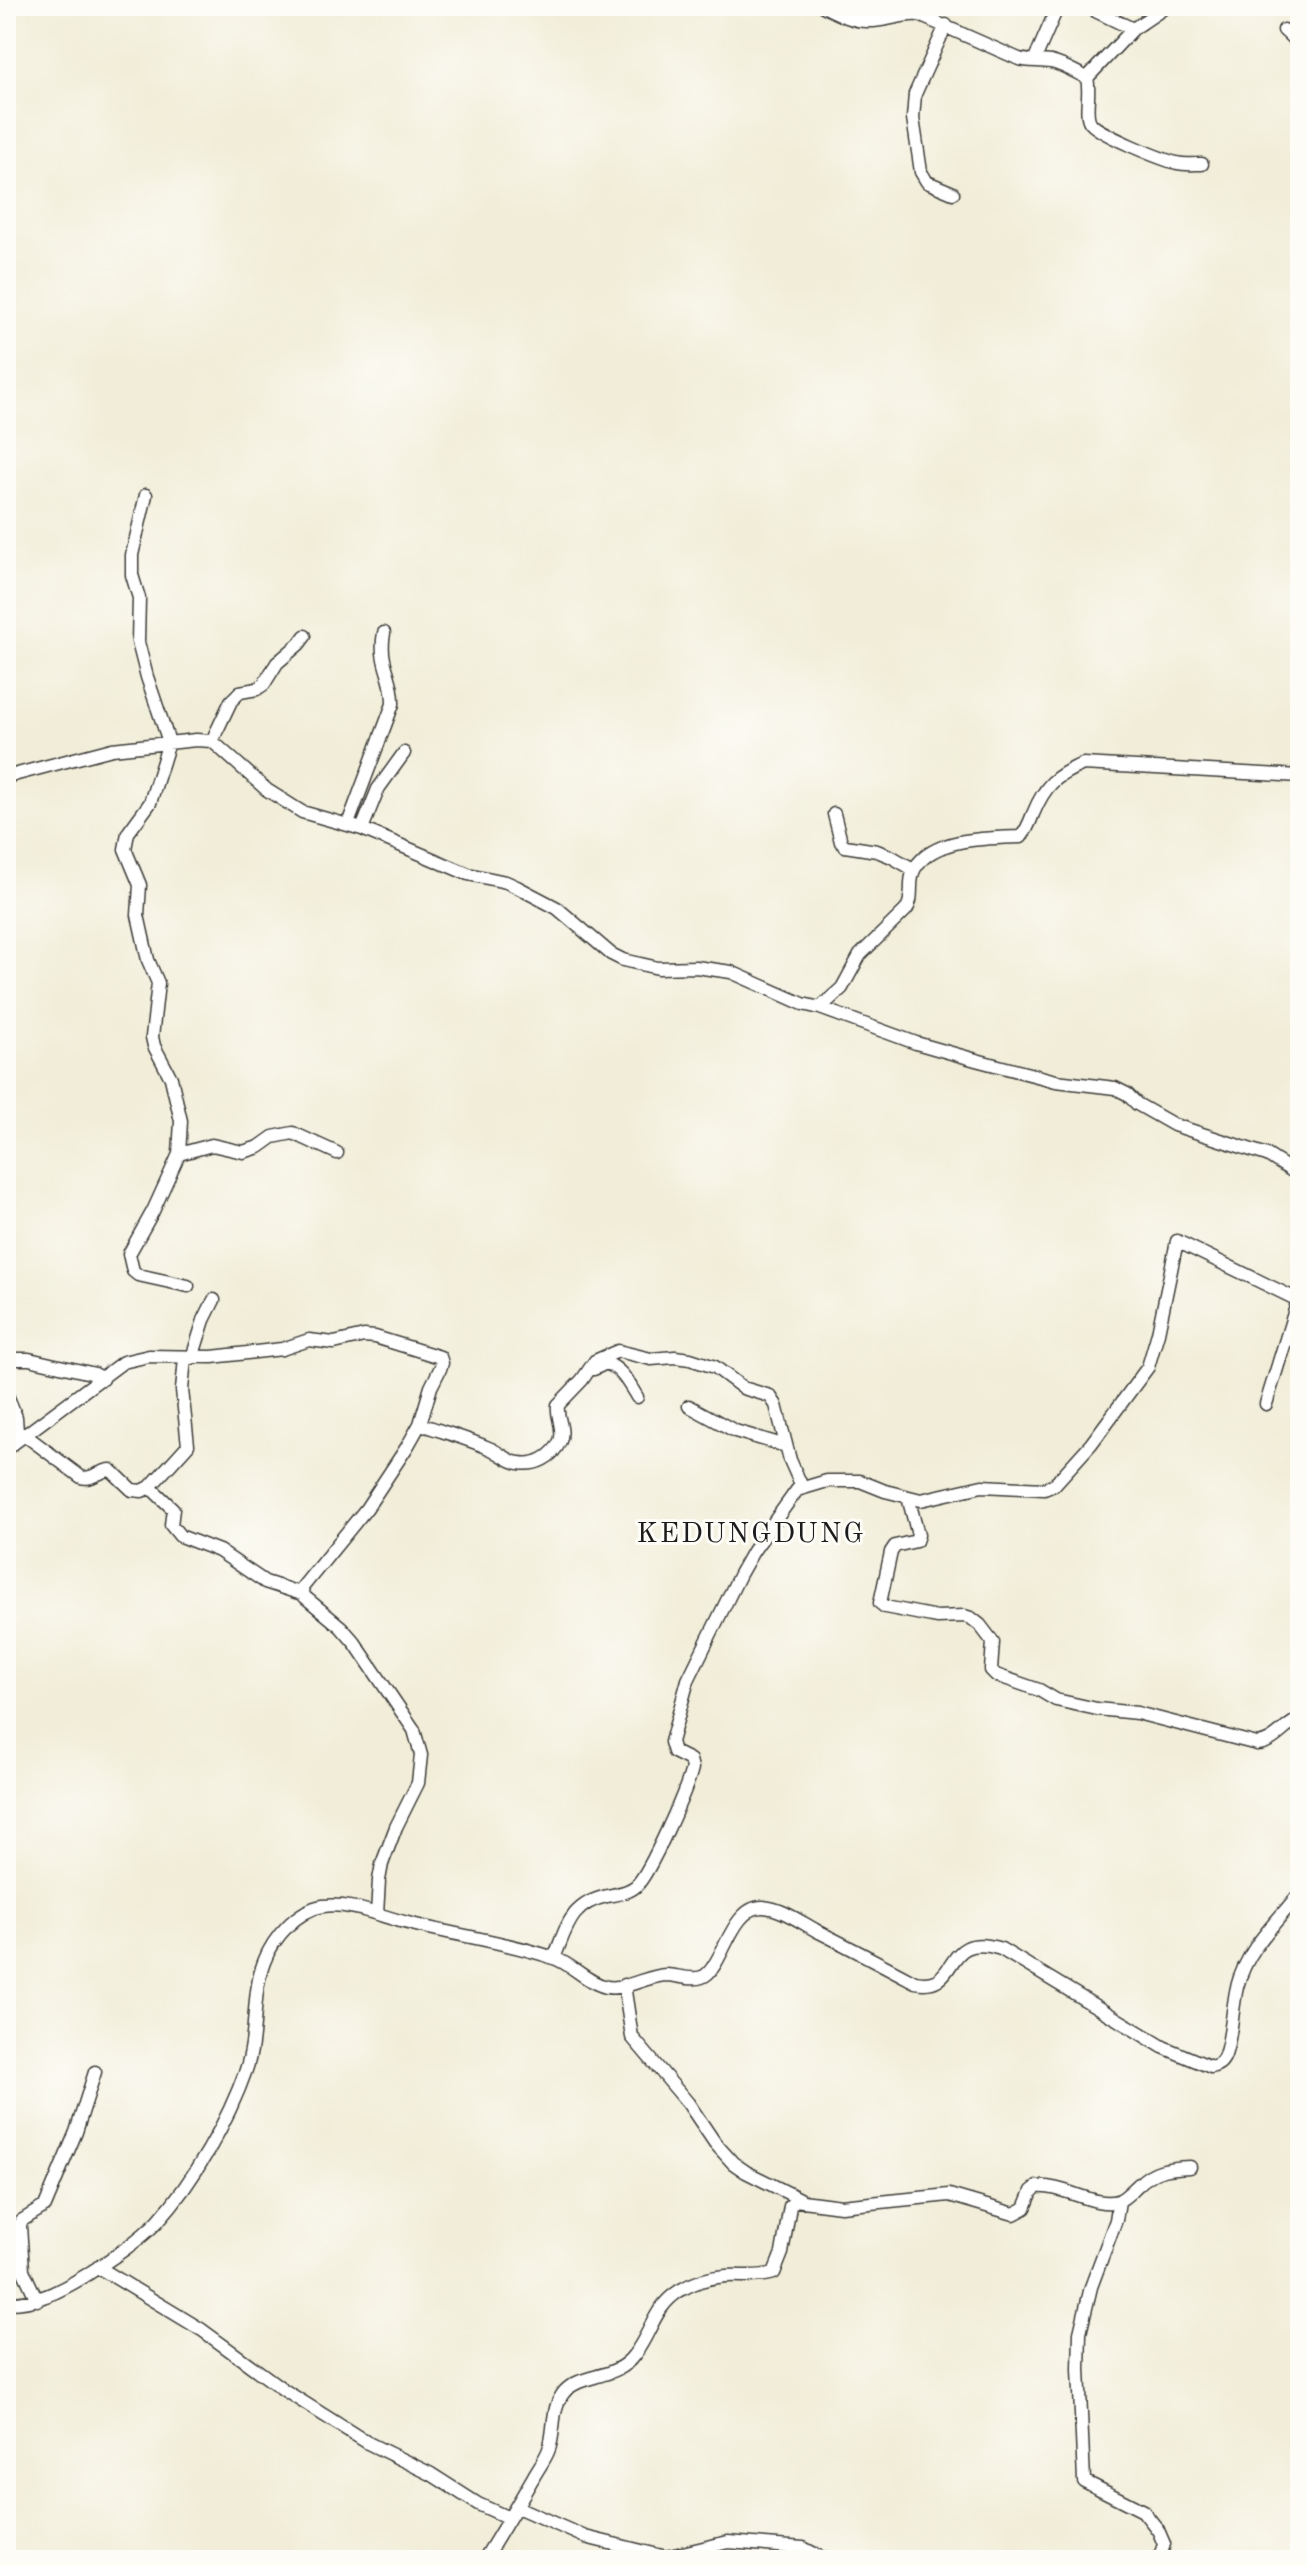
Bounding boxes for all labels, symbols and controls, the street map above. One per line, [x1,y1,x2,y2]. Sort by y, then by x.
district label: KEDUNGDUNG [637,1521,865,1549]

